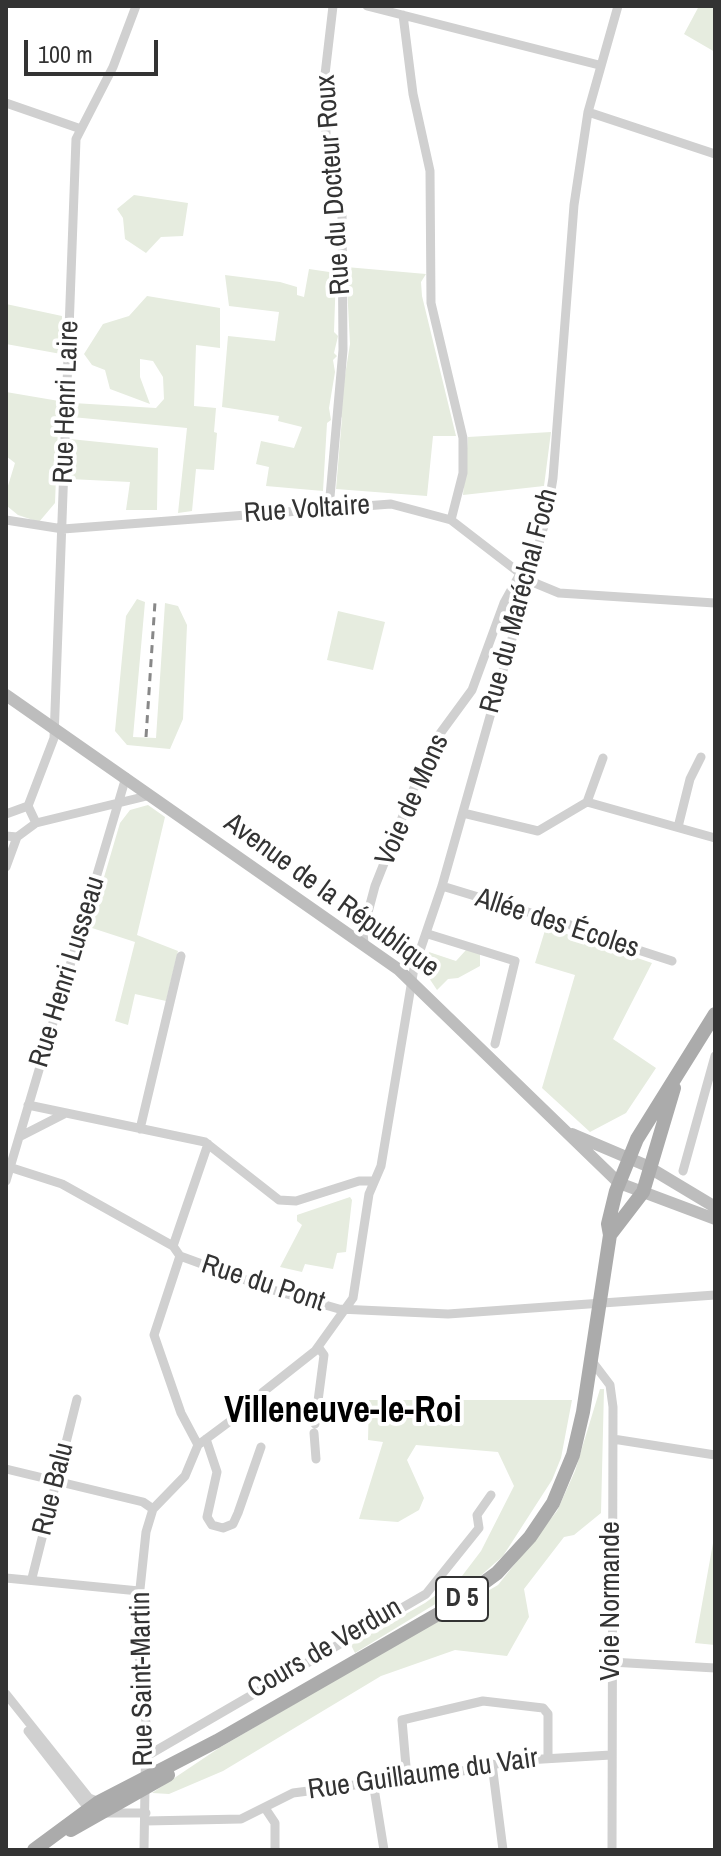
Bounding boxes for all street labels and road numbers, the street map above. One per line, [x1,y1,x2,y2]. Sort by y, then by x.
street label: Rue du Docteur Roux [310,74,358,296]
street label: Rue Henri Laire [47,320,87,484]
street label: Rue du Maréchal Foch [474,485,566,717]
street label: Rue Voltaire [243,489,371,531]
street label: Voie de Mons [369,729,457,871]
street label: Avenue de la République [217,807,445,985]
street label: Rue Henri Lusseau [23,873,113,1071]
street label: Allée des Écoles [471,882,643,966]
street label: Rue du Pont [197,1248,329,1320]
street label: Rue Balu [26,1439,82,1539]
street label: Voie Normande [594,1521,628,1681]
road number: D 5 [436,1577,488,1621]
street label: Rue Saint-Martin [125,1591,161,1767]
street label: Cours de Verdun [242,1591,408,1707]
street label: Rue Guillaume du Vair [306,1742,540,1808]

